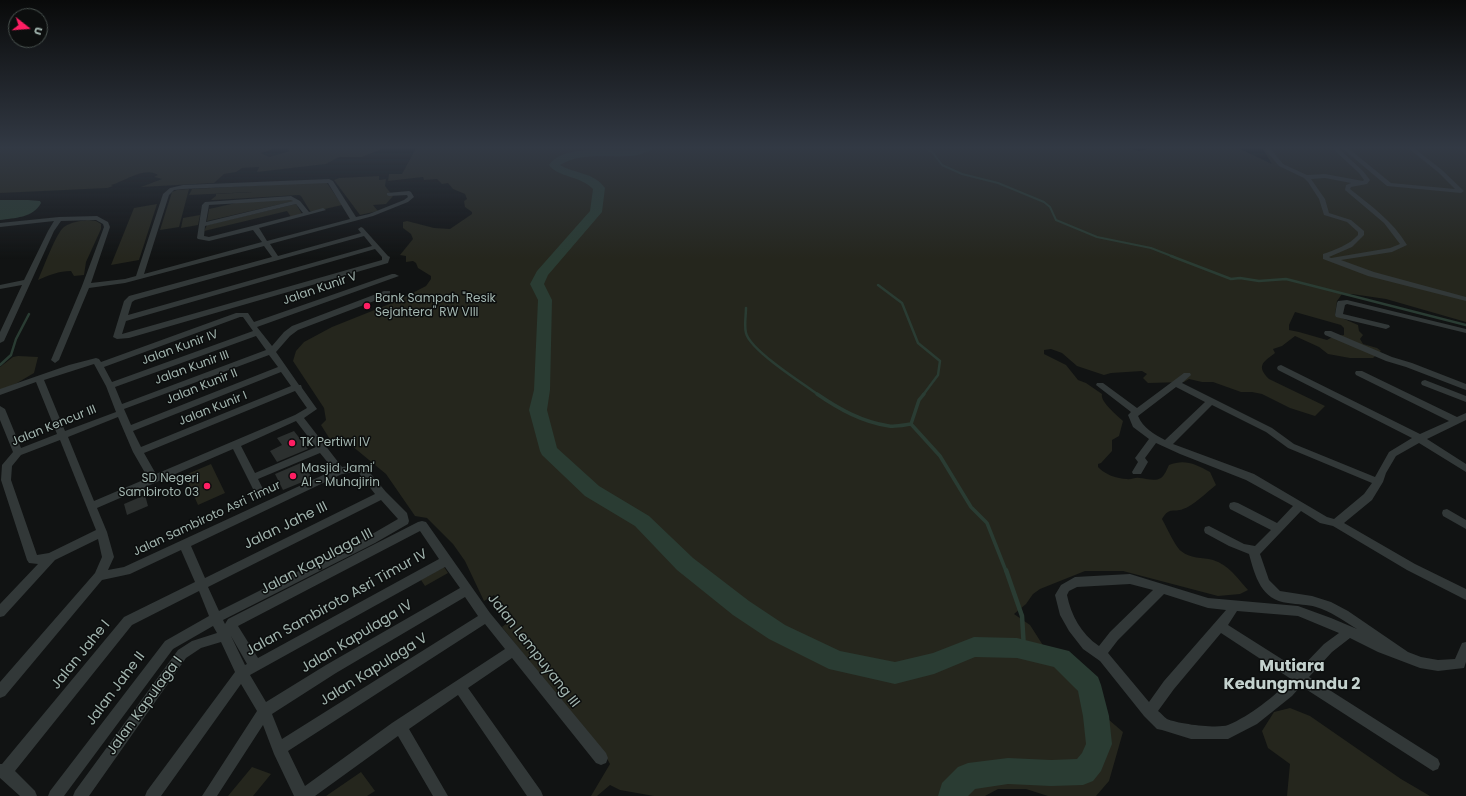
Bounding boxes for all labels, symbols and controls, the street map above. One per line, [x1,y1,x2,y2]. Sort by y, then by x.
north arrow [8,8,48,48]
text: U [30,25,47,37]
street label: Jalan Kunir V [281,270,359,308]
place label: Bank Sampah "Resik Sejahtera" RW VIII [375,292,496,320]
marker: Bank Sampah "Resik Sejahtera" RW VIII [362,301,372,311]
street label: Jalan Kunir IV [140,327,220,369]
street label: Jalan Kunir III [153,348,231,388]
street label: Jalan Kunir II [164,366,240,408]
street label: Jalan Kunir I [177,389,249,429]
street label: Jalan Kencur III [9,402,99,450]
place label: TK Pertiwi IV [300,436,370,450]
marker: TK Pertiwi IV [287,438,297,448]
place label: Masjid Jami' Al - Muhajirin [301,462,380,490]
marker: Masjid Jami' Al - Muhajirin [288,471,298,481]
place label: SD Negeri Sambiroto 03 [118,472,199,500]
street label: Jalan Sambiroto Asri Timur [131,478,283,560]
marker: SD Negeri Sambiroto 03 [202,481,212,491]
street label: Jalan Jahe III [241,498,331,554]
street label: Jalan Kapulaga III [258,525,376,599]
street label: Jalan Sambiroto Asri Timur IV [243,546,431,660]
street label: Jalan Lempuyang III [483,591,583,711]
street label: Jalan Kapulaga IV [298,597,416,677]
street label: Jalan Jahe I [48,617,114,693]
street label: Jalan Kapulaga V [317,630,431,710]
street label: Jalan Jahe II [83,649,149,729]
street label: Jalan Kapulaga I [104,653,186,759]
district label: Mutiara Kedungmundu 2 [1224,657,1360,695]

